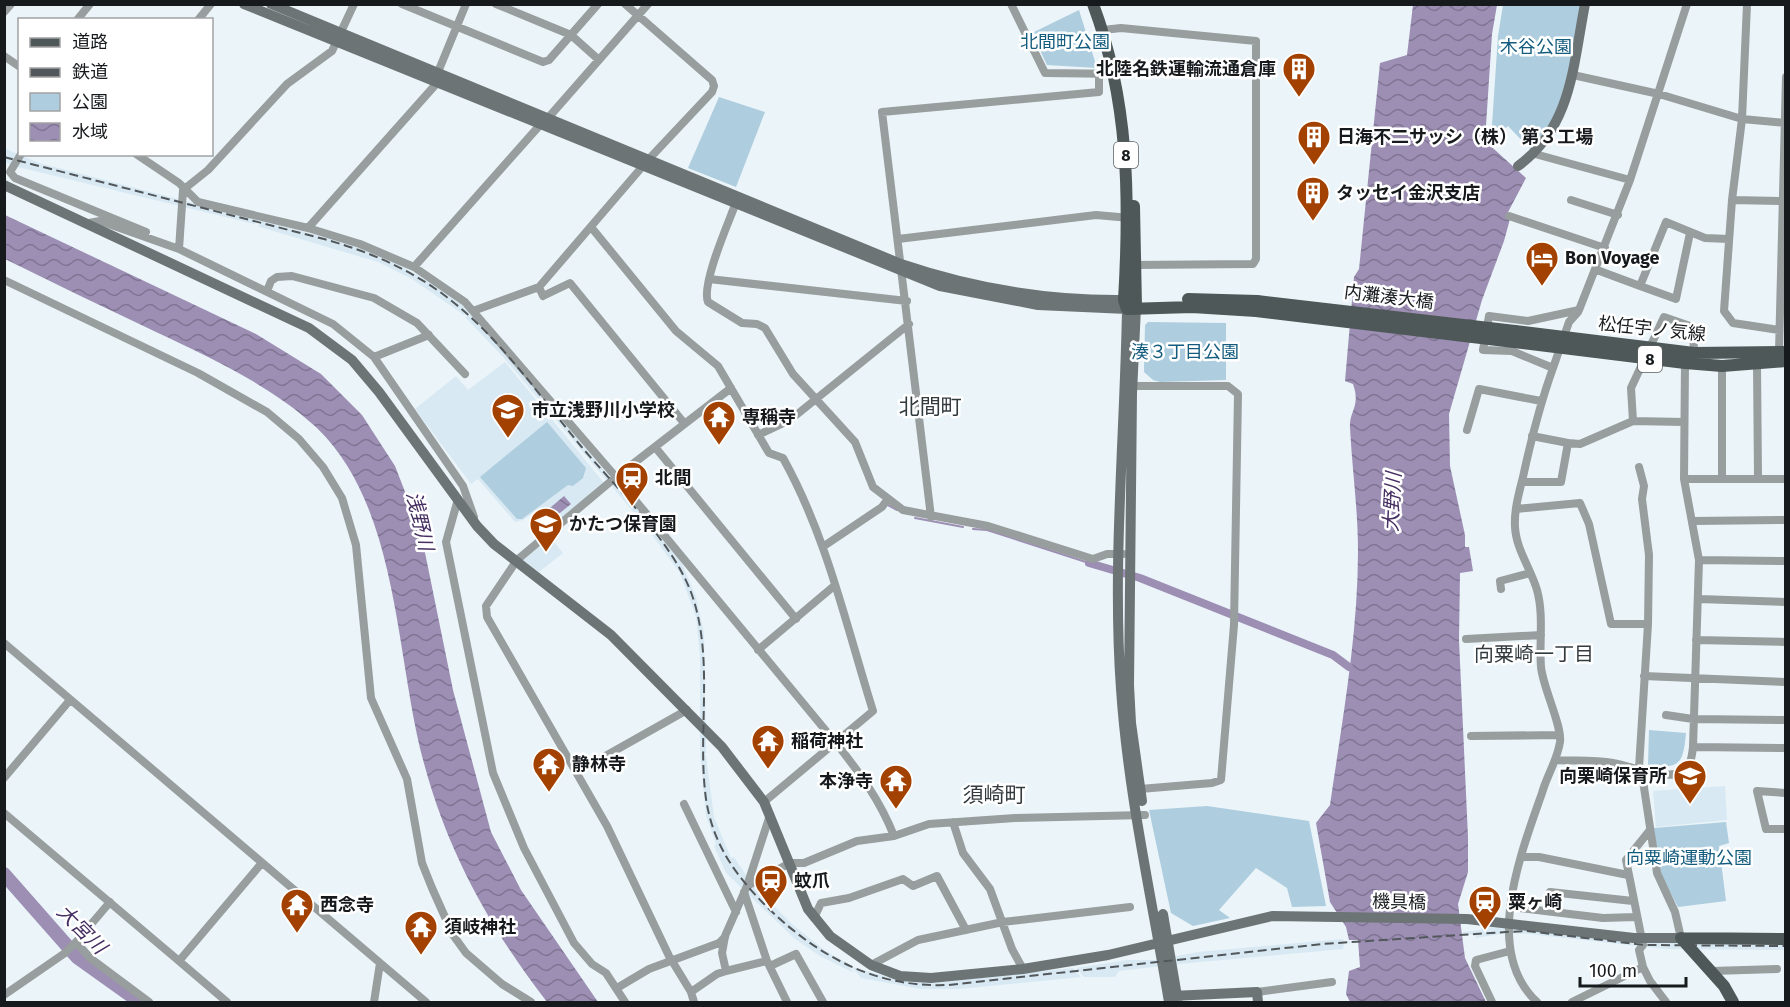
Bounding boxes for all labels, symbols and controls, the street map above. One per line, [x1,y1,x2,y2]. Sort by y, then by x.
legend [18,18,213,156]
text: 道路 [72,31,108,53]
park label: 北間町公園 [1020,31,1110,53]
park label: 木谷公園 [1500,36,1572,58]
building icon: 北陸名鉄運輸流通倉庫 [1281,51,1317,98]
place label: 北陸名鉄運輸流通倉庫 [1096,58,1276,80]
text: 鉄道 [72,61,108,83]
text: 公園 [72,91,108,113]
building icon: 日海不二サッシ（株） 第３工場 [1296,119,1332,166]
text: 水域 [72,121,108,143]
place label: 日海不二サッシ（株） 第３工場 [1337,126,1593,148]
road number: 8 [1114,142,1138,168]
building icon: タッセイ金沢支店 [1295,175,1331,222]
place label: タッセイ金沢支店 [1336,182,1480,204]
hotel icon: Bon Voyage [1524,240,1560,287]
place label: Bon Voyage [1565,247,1660,269]
street label: 内灘湊大橋 [1343,281,1435,313]
street label: 松任宇ノ気線 [1597,312,1707,346]
park label: 湊３丁目公園 [1131,341,1239,363]
road number: 8 [1638,346,1662,372]
school or university icon: 市立浅野川小学校 [490,392,526,439]
district label: 北間町 [899,394,962,420]
place label: 市立浅野川小学校 [531,399,675,421]
temple icon: 専稱寺 [701,399,737,446]
place label: 専稱寺 [742,406,796,428]
station icon: 北間 [614,460,650,507]
place label: 北間 [655,467,691,489]
water label: 大野川 [1378,469,1406,533]
water label: 浅野川 [402,489,439,555]
school or university icon: かたつ保育園 [528,506,564,553]
place label: かたつ保育園 [569,513,677,535]
district label: 向粟崎一丁目 [1474,642,1594,666]
temple icon: 稲荷神社 [750,723,786,770]
place label: 稲荷神社 [791,730,863,752]
temple icon: 静林寺 [531,746,567,793]
place label: 静林寺 [572,753,626,775]
school or university icon: 向栗崎保育所 [1672,758,1708,805]
temple icon: 本浄寺 [878,763,914,810]
place label: 向栗崎保育所 [1559,765,1667,787]
place label: 本浄寺 [819,770,873,792]
district label: 須崎町 [963,782,1026,808]
park label: 向粟崎運動公園 [1626,847,1752,869]
station icon: 蚊爪 [753,863,789,910]
place label: 蚊爪 [794,870,830,892]
station icon: 粟ヶ崎 [1467,884,1503,931]
temple icon: 西念寺 [279,887,315,934]
street label: 機具橋 [1372,891,1426,913]
place label: 粟ヶ崎 [1508,891,1562,913]
place label: 西念寺 [320,894,374,916]
water label: 大宮川 [52,899,113,960]
temple icon: 須岐神社 [403,909,439,956]
place label: 須岐神社 [444,916,516,938]
scale bar [1580,950,1686,988]
text: 100 m [1589,960,1637,982]

